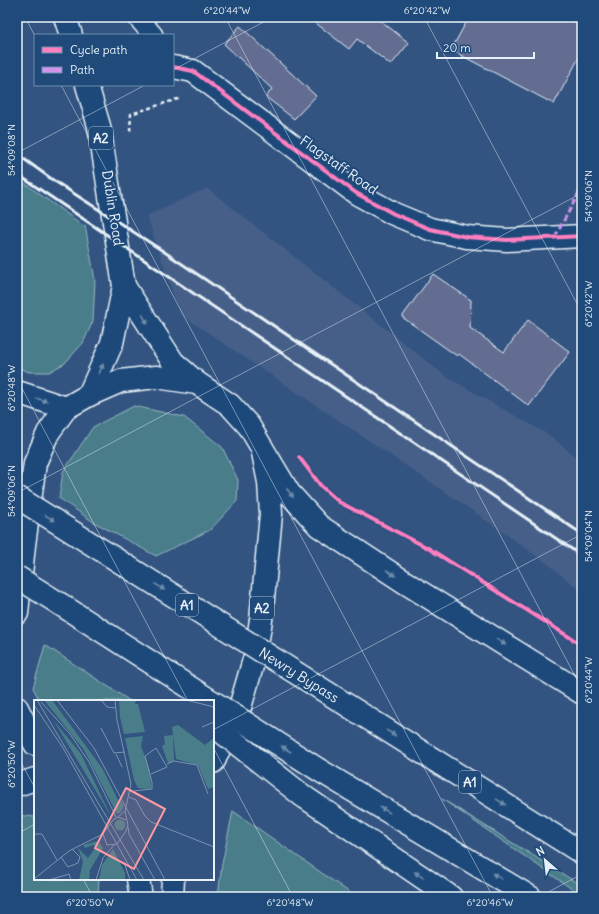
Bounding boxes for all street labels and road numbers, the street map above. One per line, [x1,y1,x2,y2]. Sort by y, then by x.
road number: A2 [89,127,113,149]
street label: Flagstaff Road [296,131,382,199]
street label: Dublin Road [98,169,128,247]
road number: A1 [176,594,198,616]
road number: A2 [250,597,274,619]
street label: Newry Bypass [256,643,342,707]
road number: A1 [459,771,481,793]

